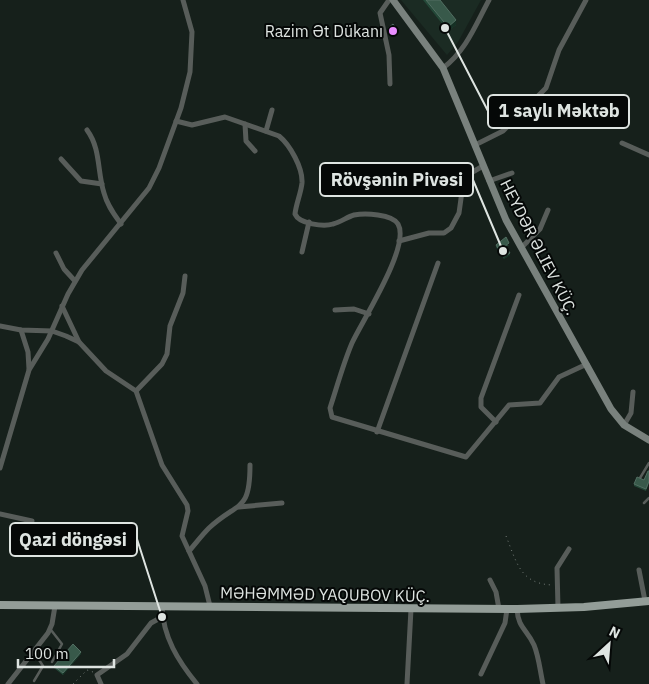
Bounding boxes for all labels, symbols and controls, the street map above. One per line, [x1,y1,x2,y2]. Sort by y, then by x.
place label: Razim Ət Dükanı [265,21,383,41]
marker: Razim Ət Dükanı [387,25,399,37]
callout: 1 saylı Məktəb [488,95,629,128]
text: 1 saylı Məktəb [498,99,620,122]
callout: Rövşənin Pivəsi [320,163,473,196]
text: Rövşənin Pivəsi [331,168,463,191]
street label: HEYDƏR ƏLIEV KÜÇ. [496,176,582,318]
callout: Qazi döngəsi [10,523,137,556]
text: Qazi döngəsi [19,528,127,551]
street label: MƏHƏMMƏD YAQUBOV KÜÇ. [220,582,430,606]
north arrow [584,619,634,669]
text: N [606,622,623,643]
scale bar [18,636,114,668]
text: 100 m [25,644,69,663]

